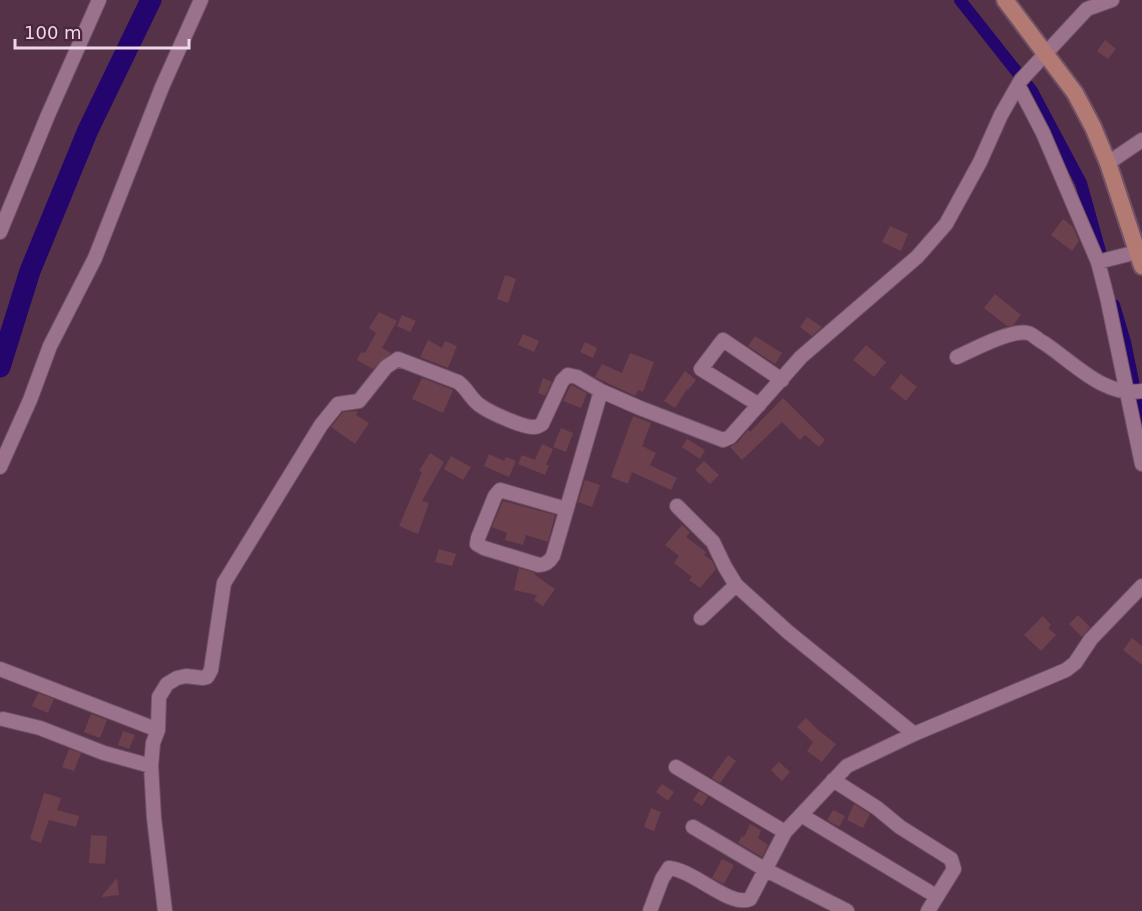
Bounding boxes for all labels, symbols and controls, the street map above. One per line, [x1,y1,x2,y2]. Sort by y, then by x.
scale bar [15,12,189,50]
text: 100 m [24,22,82,43]

